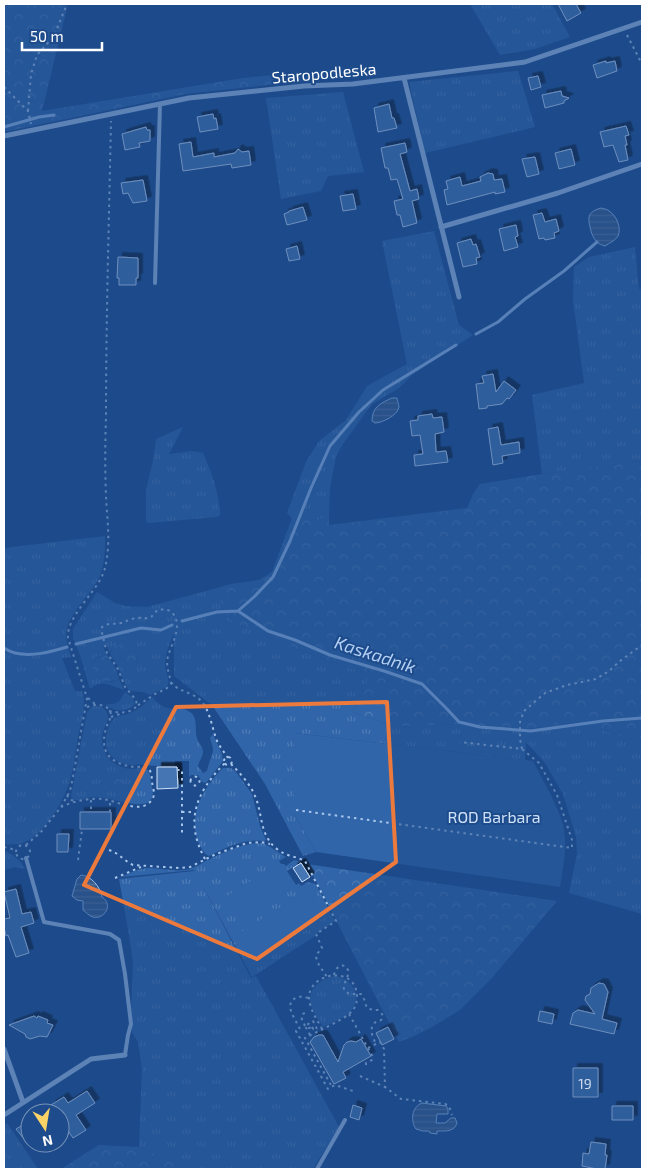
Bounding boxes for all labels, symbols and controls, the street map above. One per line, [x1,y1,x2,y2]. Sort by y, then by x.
scale bar [22,20,102,52]
text: 50 m [30,27,64,45]
street label: Staropodleska [271,58,377,87]
water label: Kaskadnik [332,631,419,677]
park label: ROD Barbara [448,807,541,826]
house number: 19 [578,1075,592,1092]
north arrow [20,1103,70,1153]
text: N [41,1132,55,1151]

